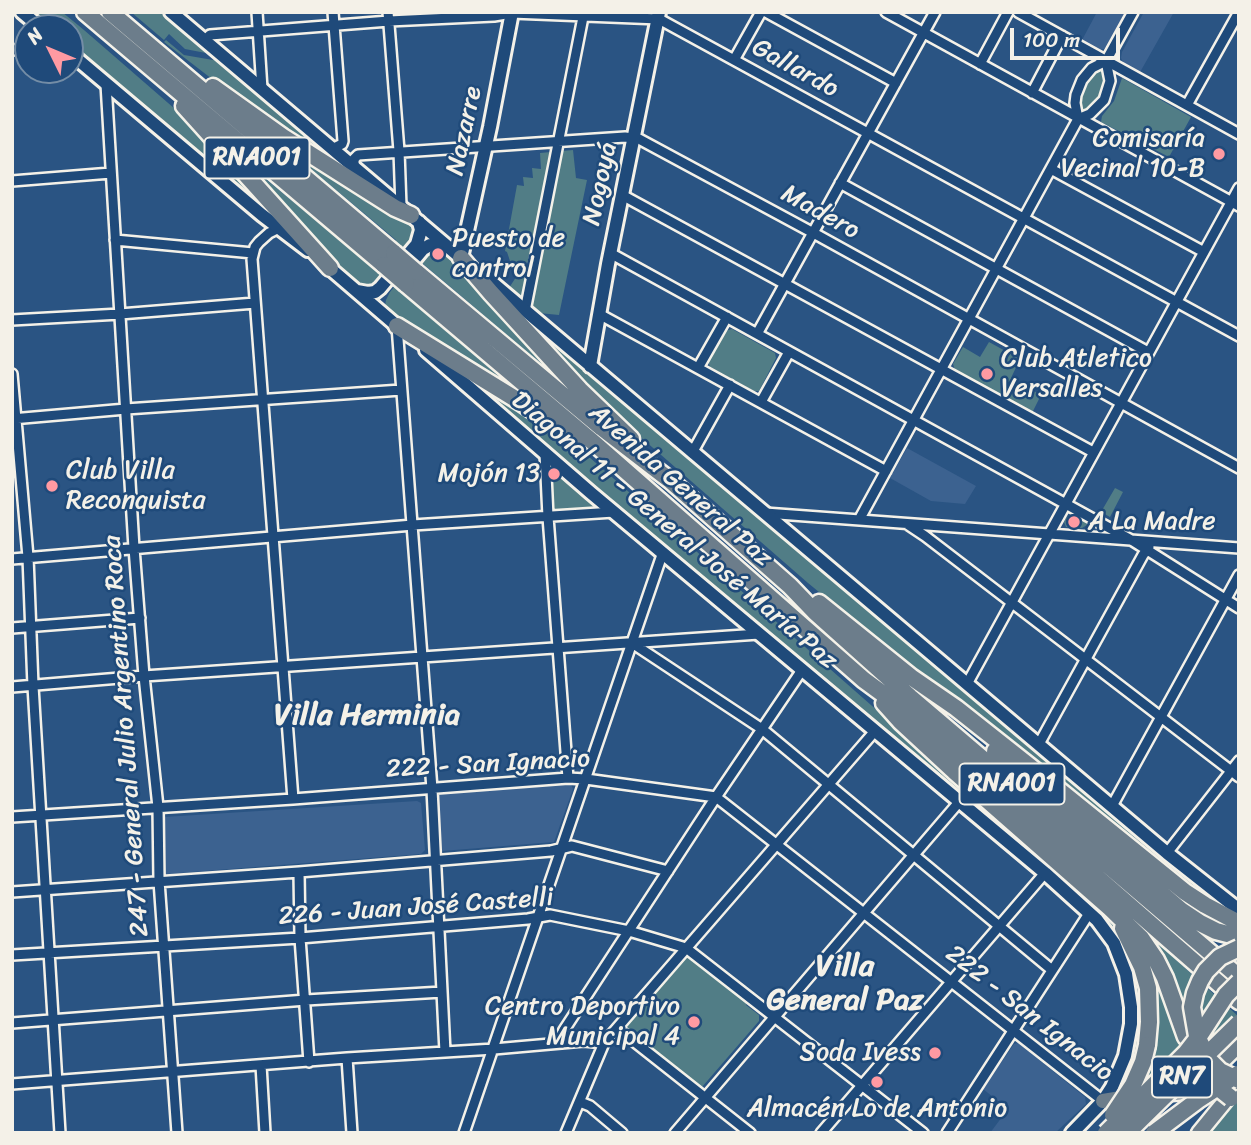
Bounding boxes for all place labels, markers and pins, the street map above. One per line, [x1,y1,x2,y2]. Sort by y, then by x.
place label: Comisaría Vecinal 10-B [1061,123,1205,184]
marker: Comisaría Vecinal 10-B [1211,146,1227,162]
place label: Puesto de control [452,223,565,284]
marker: Puesto de control [430,246,446,262]
place label: Club Atletico Versalles [1001,343,1152,404]
marker: Club Atletico Versalles [979,366,995,382]
place label: Club Villa Reconquista [66,455,205,516]
place label: Mojón 13 [438,458,540,490]
marker: Mojón 13 [546,466,562,482]
marker: Club Villa Reconquista [44,478,60,494]
place label: A La Madre [1088,506,1216,538]
marker: A La Madre [1066,514,1082,530]
place label: Centro Deportivo Municipal 4 [485,991,680,1052]
marker: Centro Deportivo Municipal 4 [686,1014,702,1030]
place label: Soda Ivess [800,1037,921,1069]
marker: Soda Ivess [927,1045,943,1061]
marker: Almacén Lo de Antonio [869,1074,885,1090]
place label: Almacén Lo de Antonio [747,1093,1007,1125]

